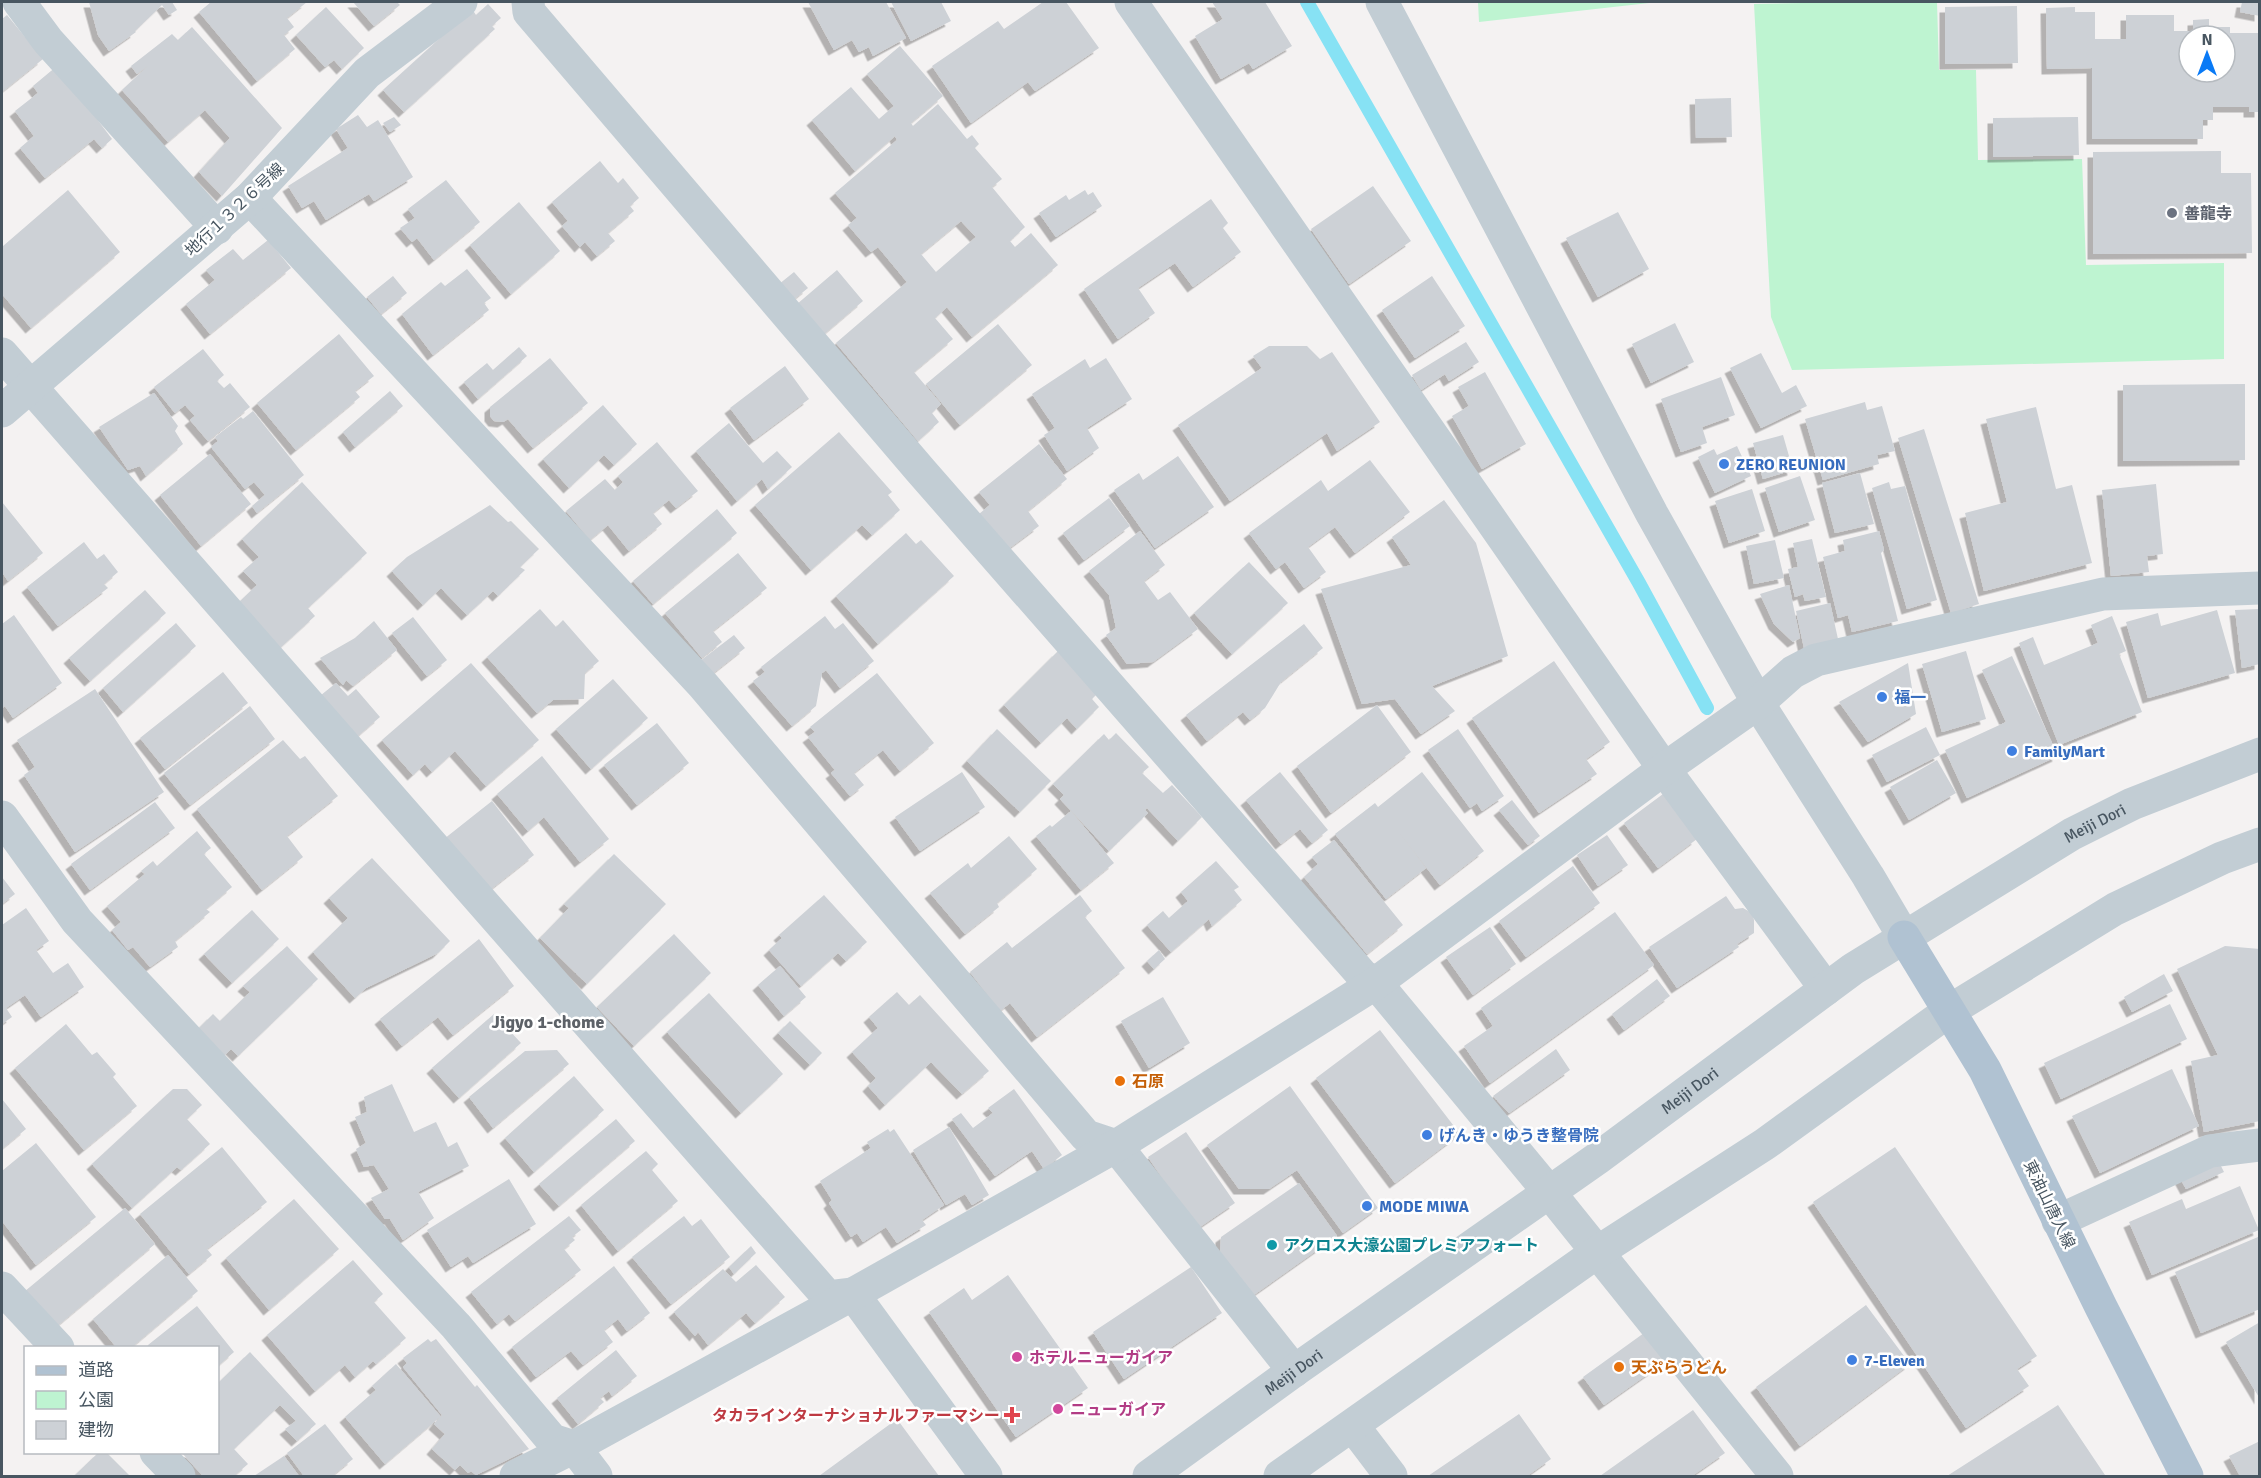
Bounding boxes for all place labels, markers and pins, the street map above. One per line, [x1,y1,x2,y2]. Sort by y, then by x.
place label: 善龍寺 [2184,204,2232,224]
marker: 善龍寺 [2165,206,2179,220]
place label: ZERO REUNION [1736,455,1846,475]
marker: ZERO REUNION [1717,457,1731,471]
place label: 福一 [1894,688,1926,708]
marker: 福一 [1875,690,1889,704]
place label: FamilyMart [2024,742,2105,762]
marker: FamilyMart [2005,744,2019,758]
place label: 石原 [1132,1072,1164,1092]
marker: 石原 [1113,1074,1127,1088]
place label: げんき・ゆうき整骨院 [1439,1126,1599,1146]
marker: げんき・ゆうき整骨院 [1420,1128,1434,1142]
place label: MODE MIWA [1379,1197,1470,1217]
marker: MODE MIWA [1360,1199,1374,1213]
place label: アクロス大濠公園プレミアフォート [1284,1236,1539,1256]
marker: アクロス大濠公園プレミアフォート [1265,1238,1279,1252]
place label: ホテルニューガイア [1029,1348,1173,1368]
marker: ホテルニューガイア [1010,1350,1024,1364]
place label: 7-Eleven [1864,1351,1925,1371]
marker: 7-Eleven [1845,1353,1859,1367]
place label: 天ぷらうどん [1631,1358,1727,1378]
marker: 天ぷらうどん [1612,1360,1626,1374]
place label: ニューガイア [1070,1400,1166,1420]
marker: ニューガイア [1051,1402,1065,1416]
place label: タカラインターナショナルファーマシー [712,1406,1000,1426]
marker: タカラインターナショナルファーマシー [1005,1408,1019,1422]

